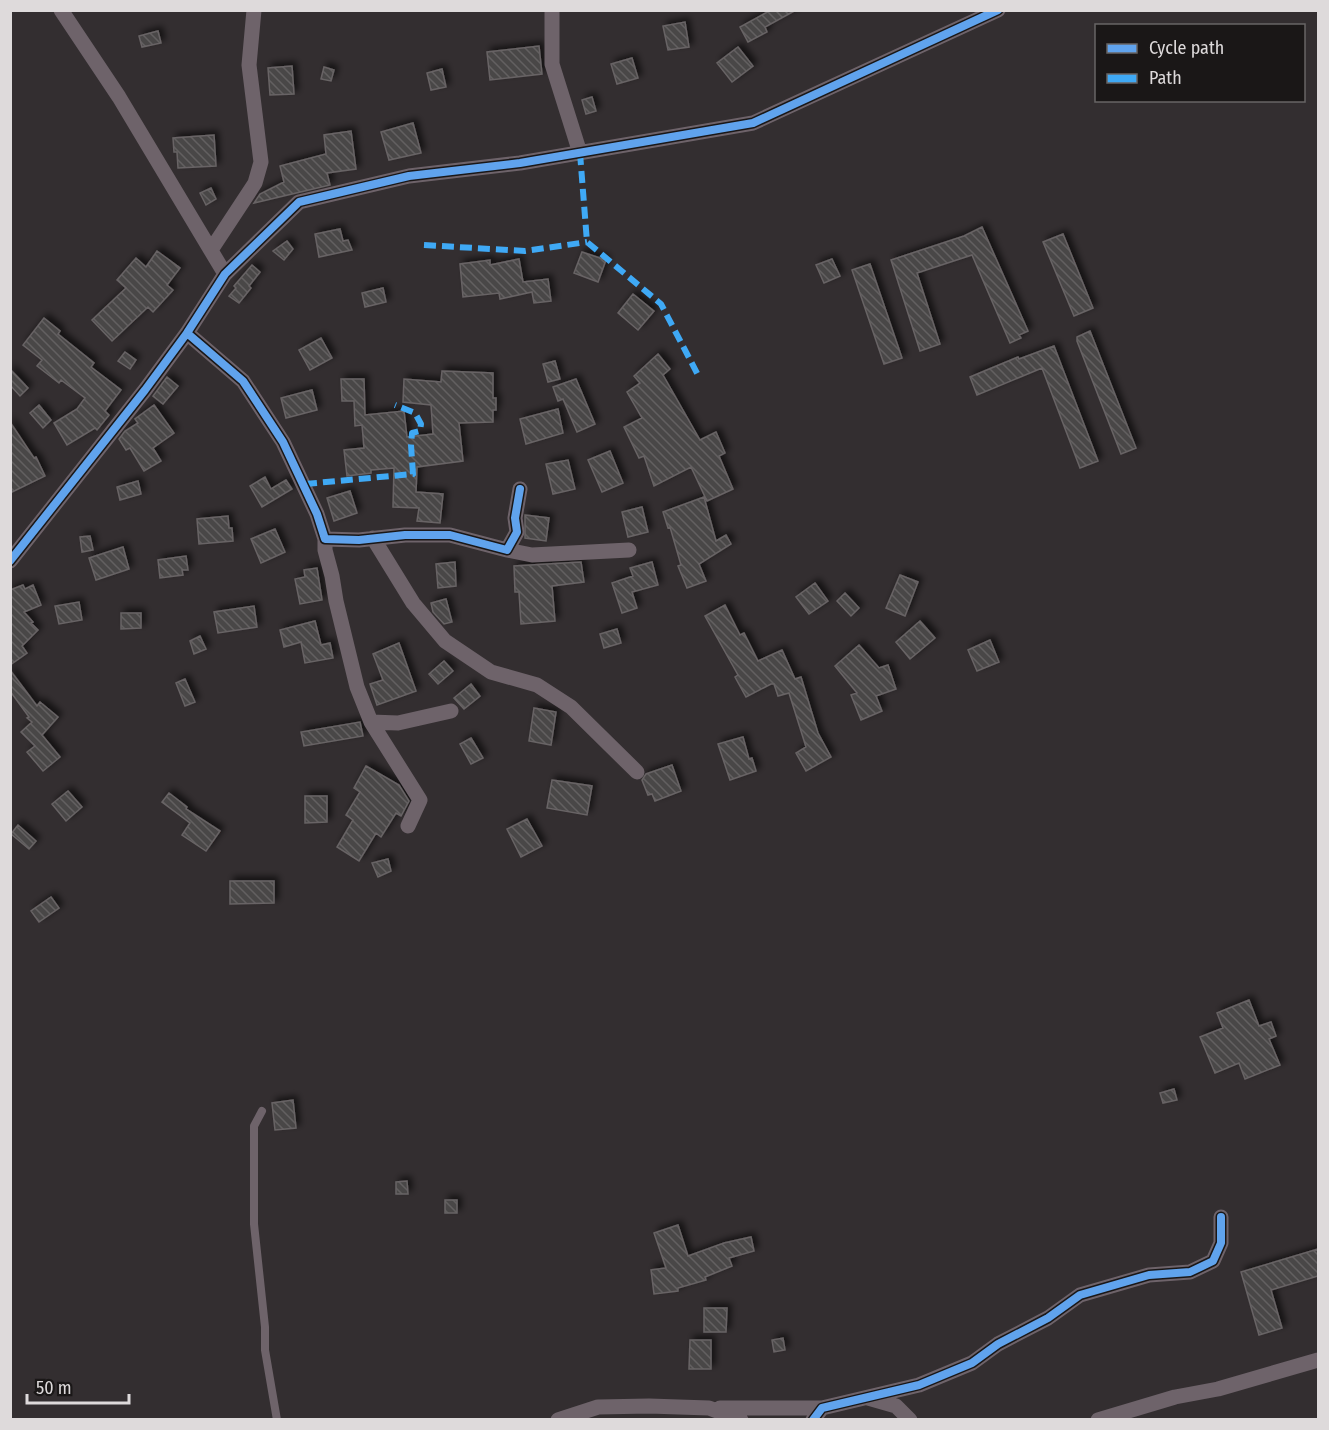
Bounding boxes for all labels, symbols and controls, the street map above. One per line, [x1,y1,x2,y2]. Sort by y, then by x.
legend [1095,24,1305,102]
text: Cycle path [1149,37,1224,59]
text: Path [1149,67,1182,89]
scale bar [27,1367,129,1405]
text: 50 m [36,1377,72,1399]

